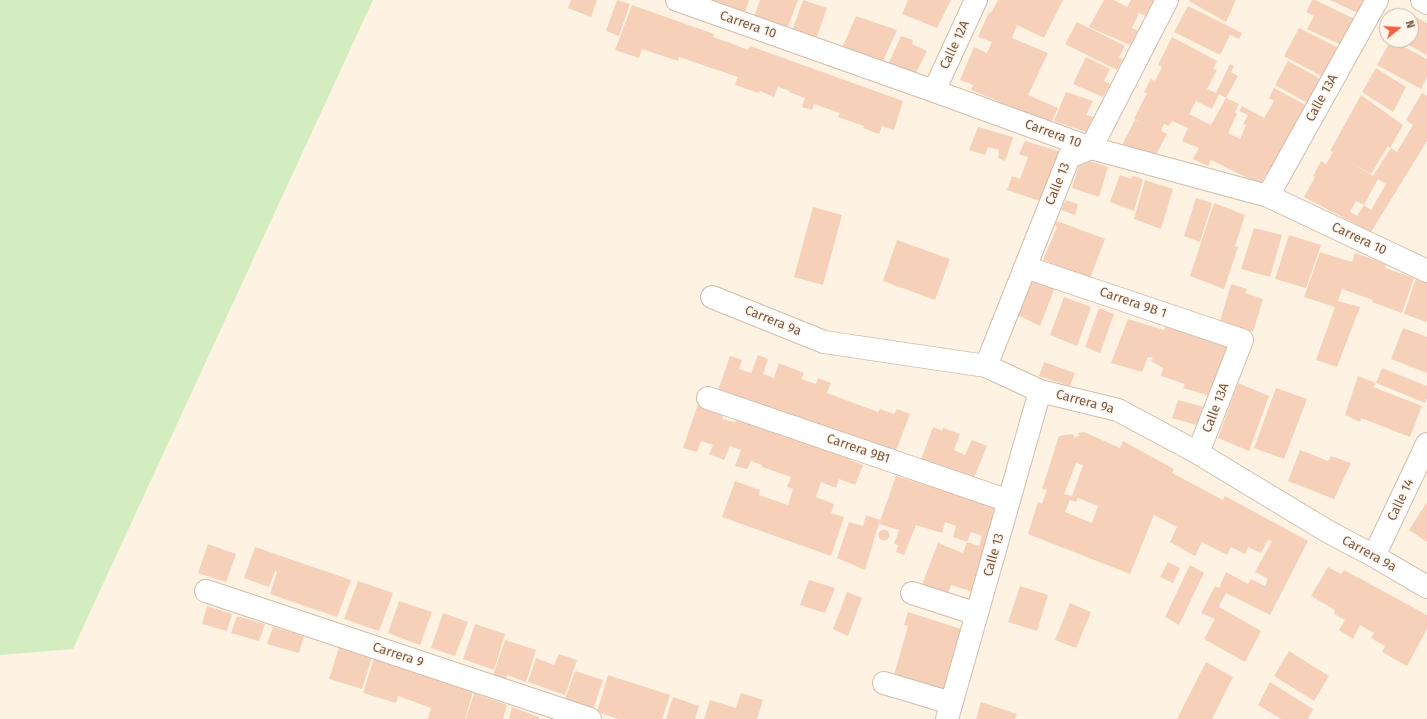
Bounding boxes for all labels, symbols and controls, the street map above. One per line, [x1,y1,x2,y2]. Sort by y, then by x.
street label: Carrera 10 [718,8,778,42]
north arrow [1379,8,1419,48]
street label: Calle 12A [937,18,973,72]
text: N [1403,19,1417,30]
street label: Calle 13A [1303,72,1341,124]
street label: Carrera 10 [1023,117,1083,151]
street label: Calle 13 [1042,161,1074,207]
street label: Carrera 10 [1329,219,1389,259]
street label: Carrera 9B 1 [1097,284,1169,322]
street label: Carrera 9a [742,303,804,339]
street label: Calle 13A [1199,381,1233,435]
street label: Carrera 9a [1054,387,1116,417]
street label: Carrera 9B1 [824,431,892,467]
street label: Calle 14 [1384,476,1418,524]
street label: Calle 13 [980,532,1008,578]
street label: Carrera 9a [1339,533,1399,575]
street label: Carrera 9 [370,639,426,671]

